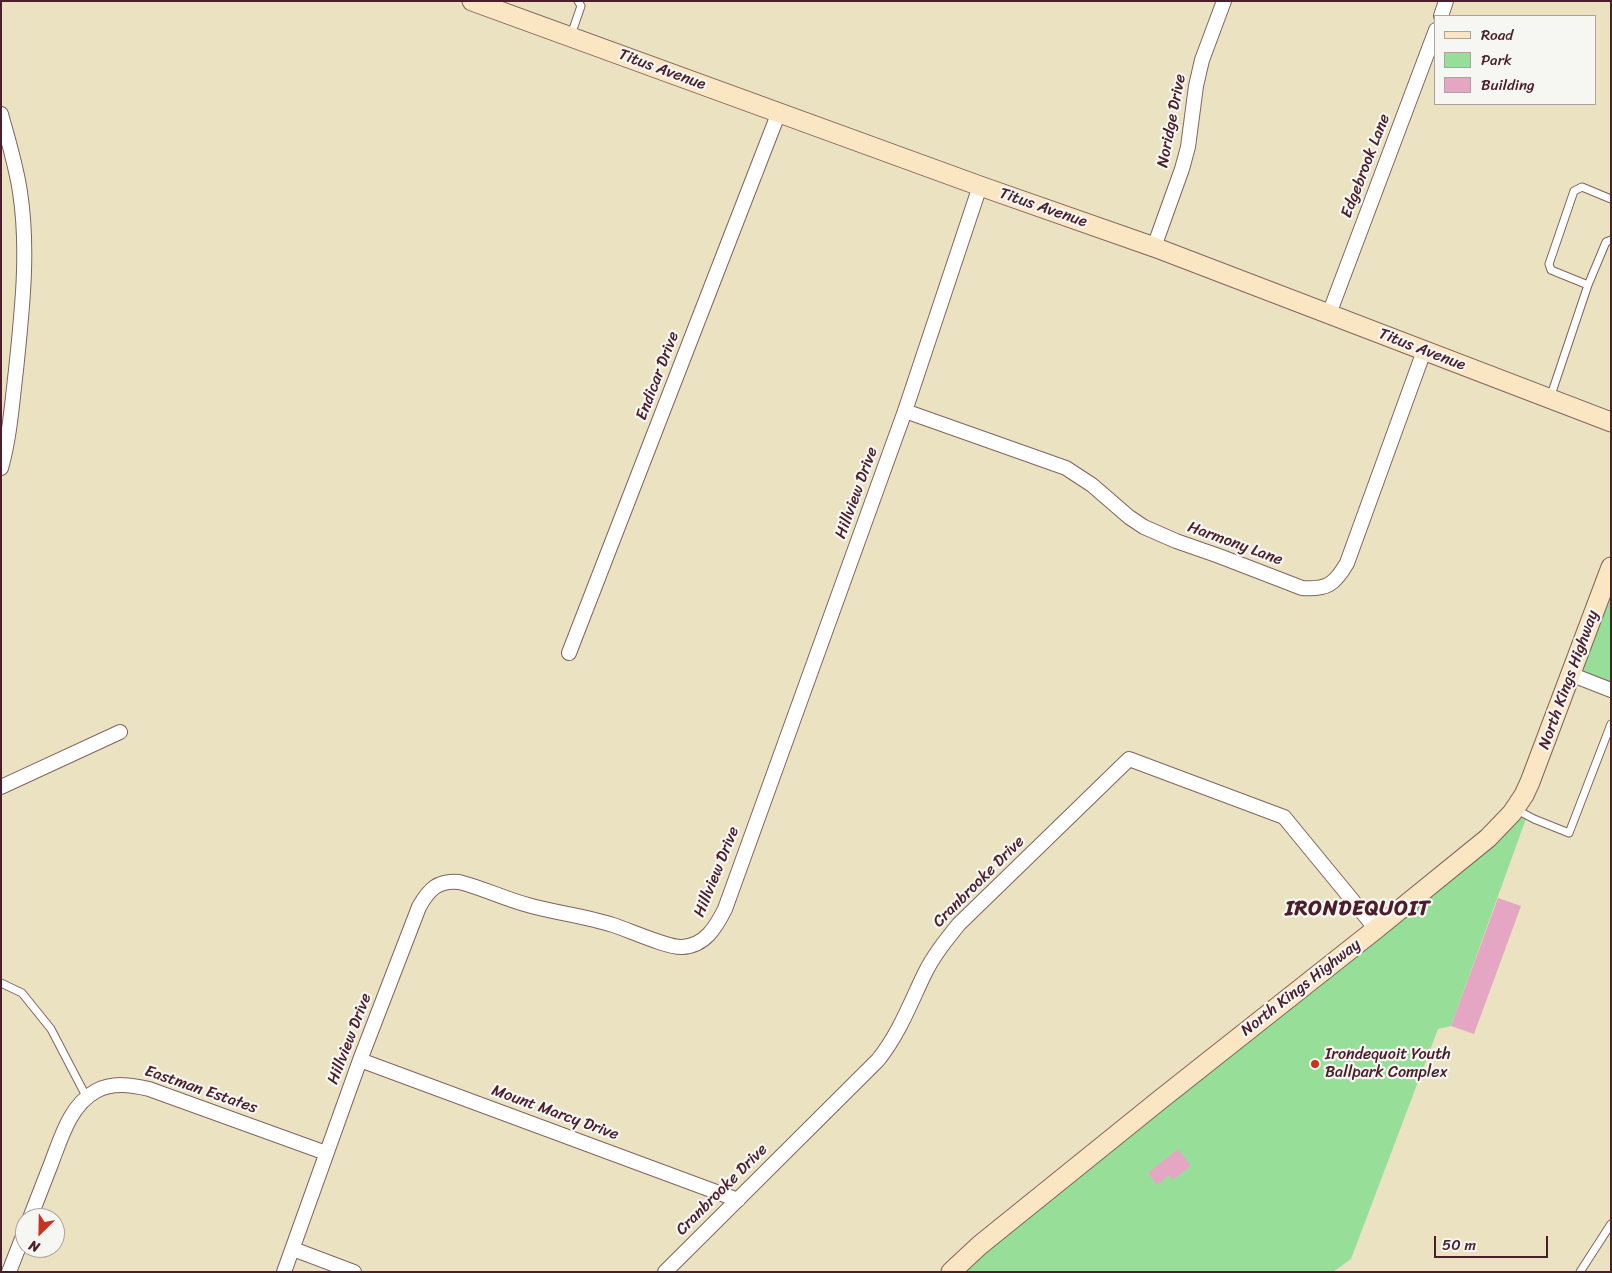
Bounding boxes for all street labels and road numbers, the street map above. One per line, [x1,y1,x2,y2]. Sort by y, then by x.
street label: Titus Avenue [616,45,708,95]
street label: Noridge Drive [1154,73,1190,169]
street label: Edgebrook Lane [1337,111,1395,221]
street label: Titus Avenue [997,184,1089,232]
street label: Titus Avenue [1376,325,1468,375]
street label: Endicar Drive [632,329,684,423]
street label: Hillview Drive [832,445,882,541]
street label: Harmony Lane [1185,518,1285,570]
street label: North Kings Highway [1535,608,1603,752]
street label: Hillview Drive [690,824,744,920]
street label: Cranbrooke Drive [929,832,1029,932]
street label: North Kings Highway [1237,935,1365,1041]
street label: Hillview Drive [324,991,376,1087]
street label: Eastman Estates [142,1062,260,1118]
street label: Mount Marcy Drive [489,1081,621,1145]
street label: Cranbrooke Drive [672,1140,772,1240]

